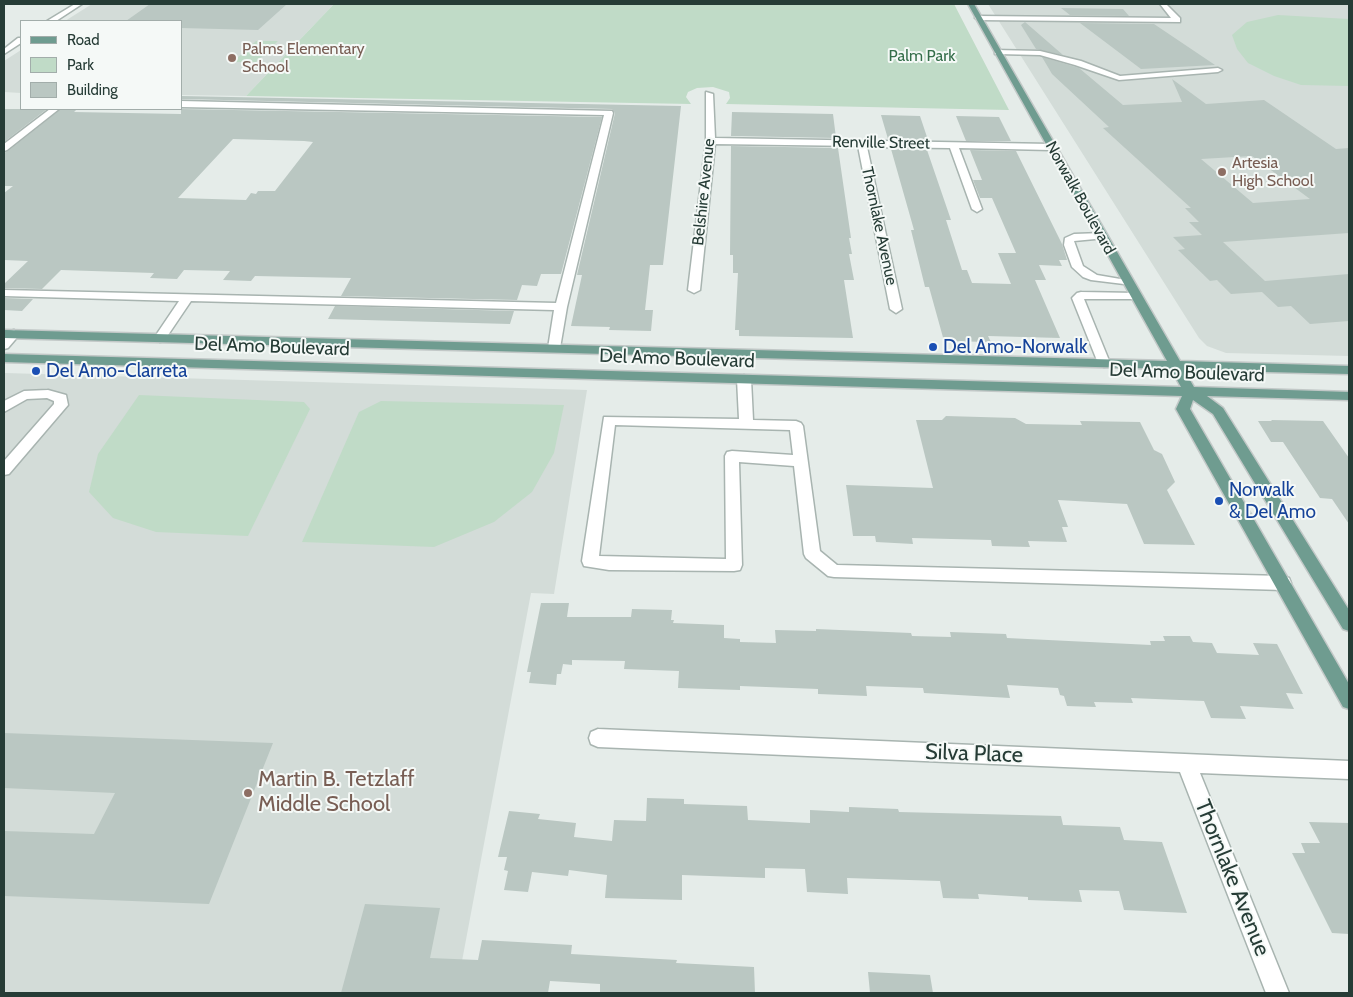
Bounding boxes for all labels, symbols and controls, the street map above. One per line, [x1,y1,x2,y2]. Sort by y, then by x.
legend [20,20,182,110]
text: Road [67,31,100,49]
place label: Palms Elementary School [242,39,365,77]
park label: Palm Park [889,46,955,66]
marker: Palms Elementary School [226,52,238,64]
text: Park [67,56,94,74]
text: Building [67,81,118,99]
street label: Renville Street [832,133,930,153]
street label: Belshire Avenue [689,137,719,247]
street label: Norwalk Boulevard [1041,138,1119,258]
place label: Artesia High School [1232,153,1313,191]
street label: Thornlake Avenue [857,165,901,287]
marker: Artesia High School [1216,166,1228,178]
street label: Del Amo Boulevard [194,333,350,361]
place label: Del Amo-Norwalk [943,336,1087,358]
marker: Del Amo-Norwalk [927,341,939,353]
street label: Del Amo Boulevard [599,345,755,373]
street label: Del Amo Boulevard [1109,359,1265,387]
place label: Del Amo-Clarreta [46,360,187,382]
marker: Del Amo-Clarreta [30,365,42,377]
place label: Norwalk & Del Amo [1229,479,1316,523]
marker: Norwalk & Del Amo [1213,495,1225,507]
street label: Silva Place [925,739,1023,769]
place label: Martin B. Tetzlaff Middle School [258,767,414,818]
marker: Martin B. Tetzlaff Middle School [242,787,254,799]
street label: Thornlake Avenue [1189,796,1275,960]

